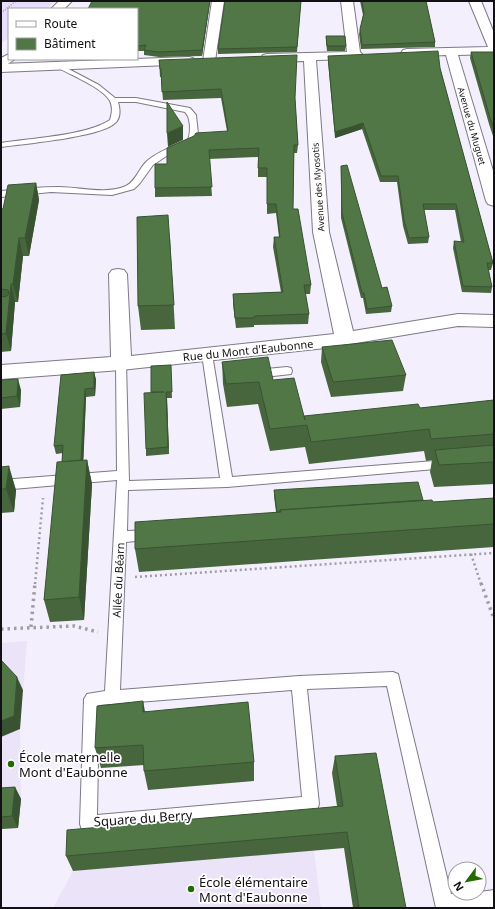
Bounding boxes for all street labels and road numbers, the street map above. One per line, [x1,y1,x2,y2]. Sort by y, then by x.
street label: Avenue du Muguet [455,86,490,167]
street label: Avenue des Myosotis [308,142,328,232]
street label: Rue du Mont d'Eaubonne [182,336,314,364]
street label: Allée du Béarn [109,542,127,618]
street label: Square du Berry [93,806,193,830]

